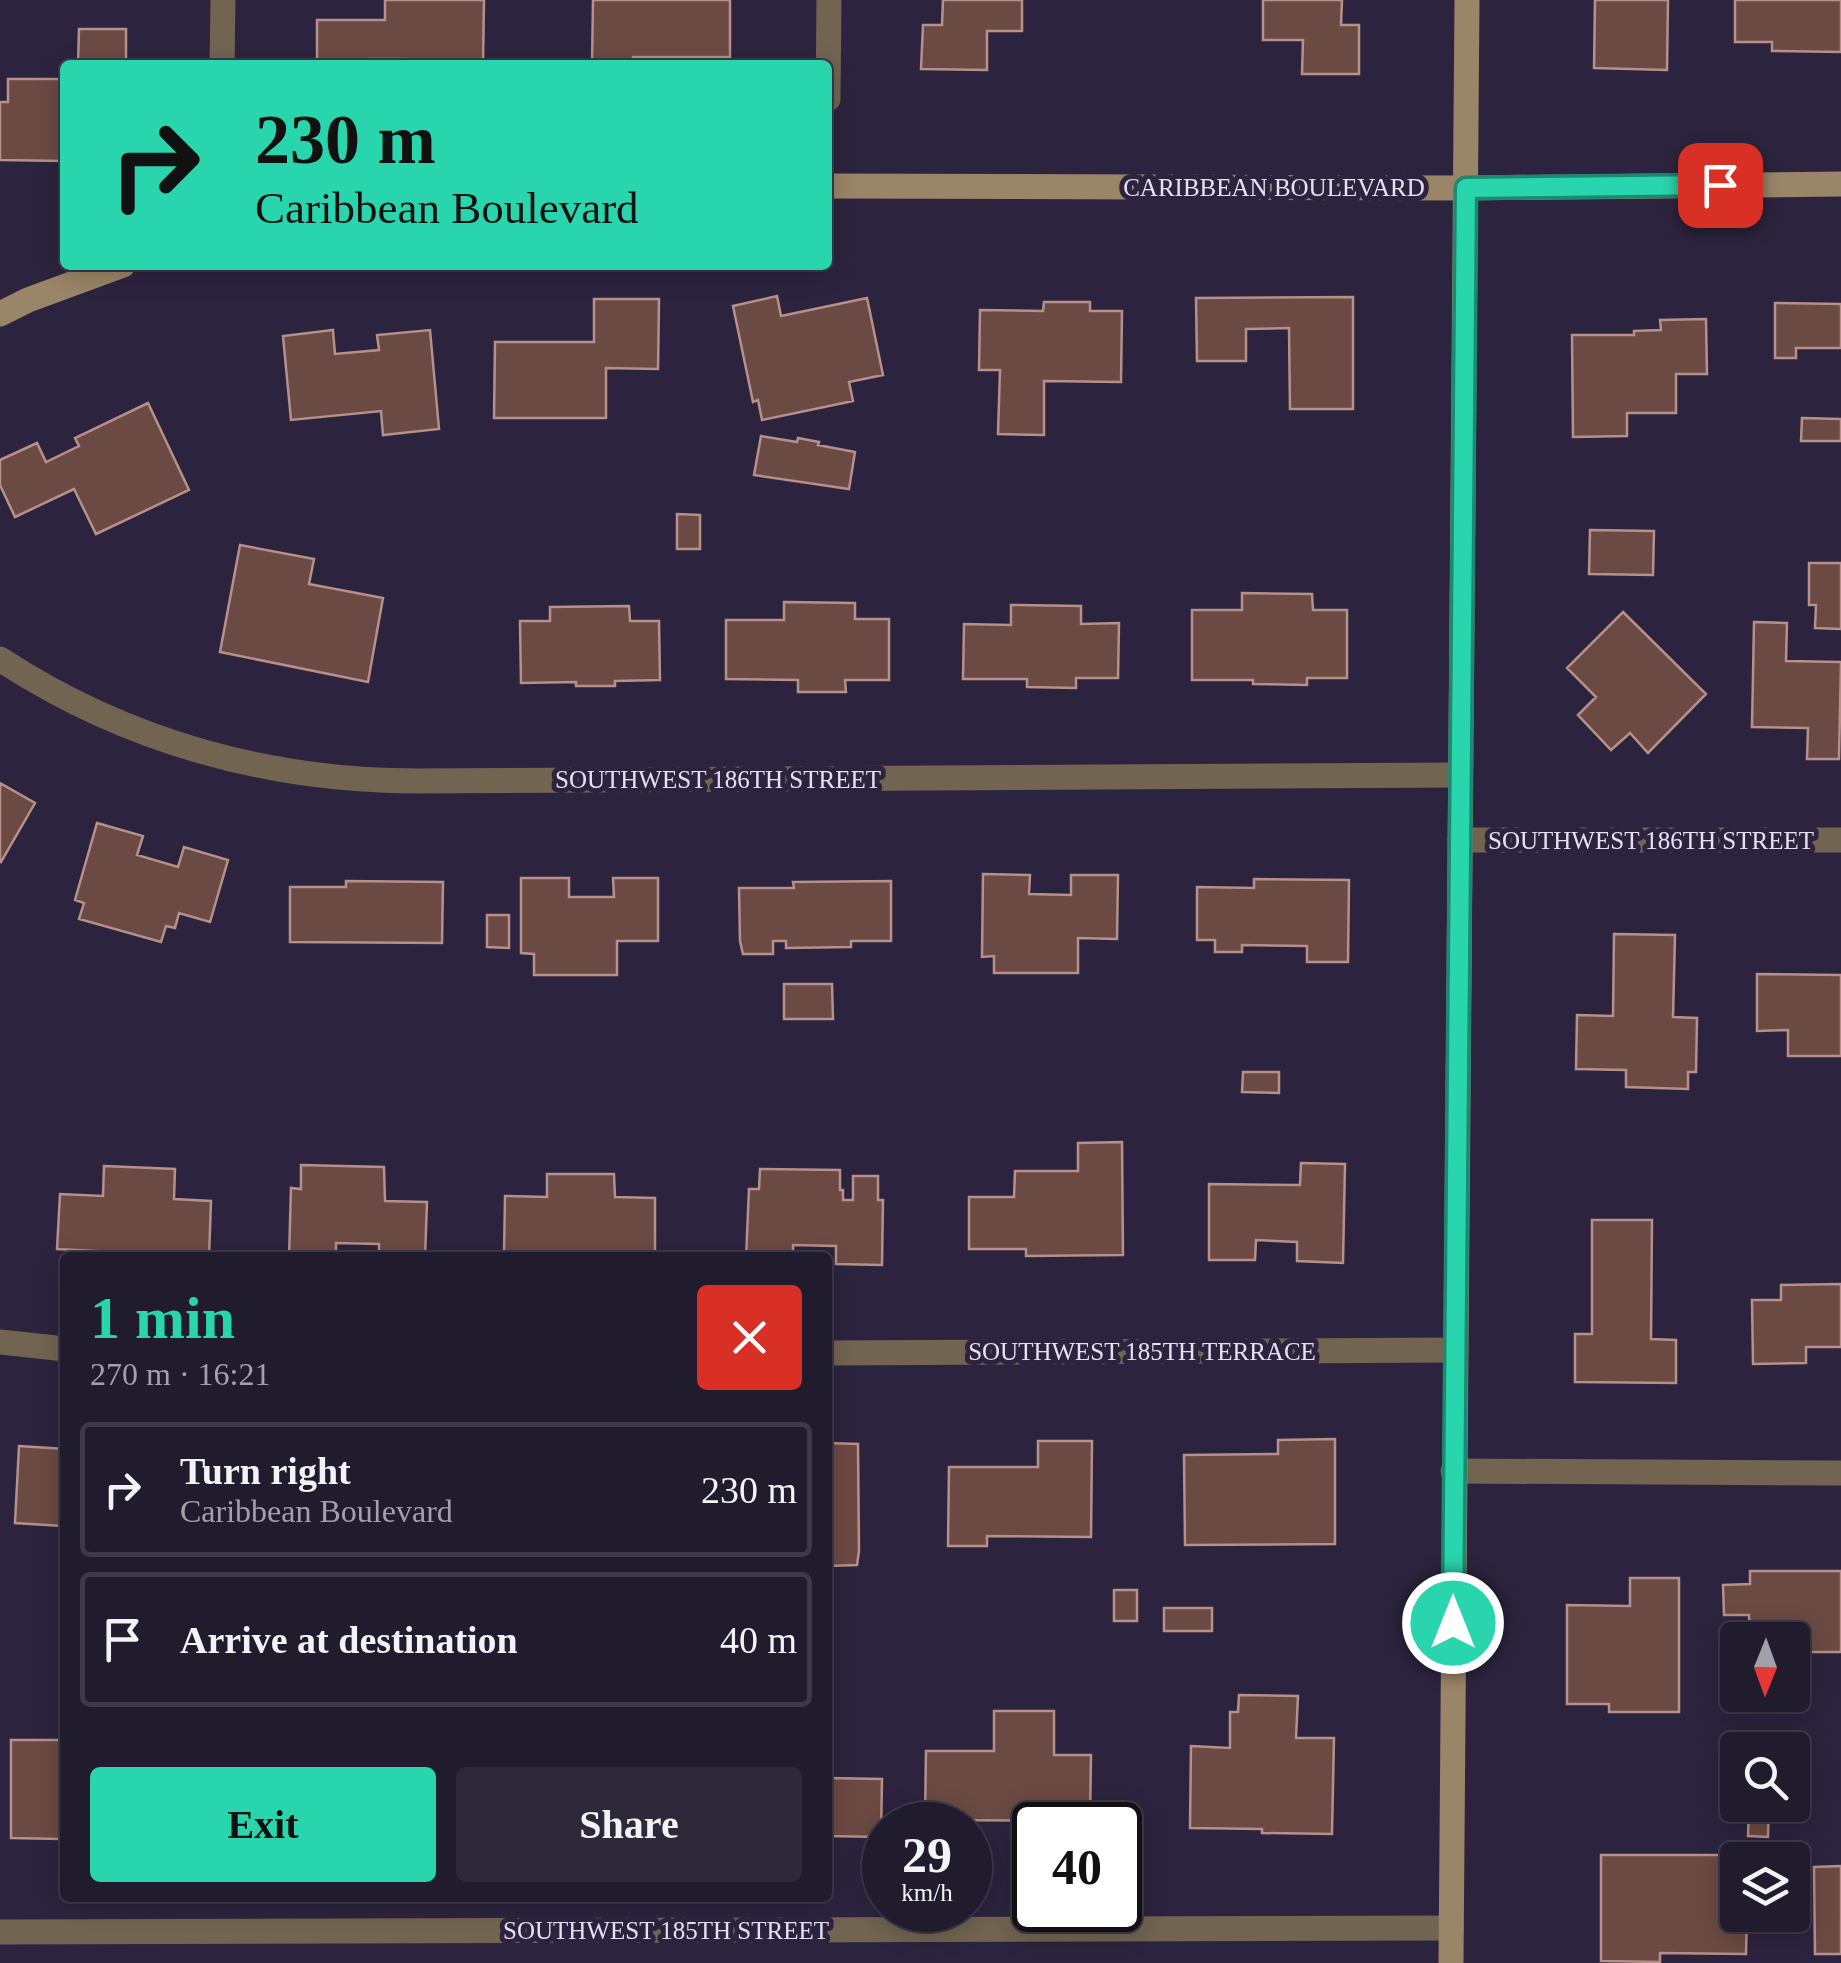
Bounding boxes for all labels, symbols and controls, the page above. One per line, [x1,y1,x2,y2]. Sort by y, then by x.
icon: right [90,100,220,230]
text: 230 m [255,101,436,178]
pin [1678,143,1763,228]
icon: arrive [1693,158,1748,213]
street label: CARIBBEAN BOULEVARD [1123,174,1425,201]
text: Caribbean Boulevard [255,183,639,233]
street label: SOUTHWEST 186TH STREET [555,766,881,793]
street label: SOUTHWEST 186TH STREET [1488,827,1814,854]
text: 1 min [90,1285,235,1351]
button: close [697,1285,802,1390]
street label: SOUTHWEST 185TH TERRACE [968,1338,1316,1365]
text: 270 m · 16:21 [90,1356,270,1392]
text: Turn right [180,1450,351,1492]
icon: right [95,1462,150,1517]
text: 230 m [701,1469,797,1511]
text: Caribbean Boulevard [180,1493,453,1529]
position arrow [1401,1571,1505,1675]
icon: arrive [95,1612,150,1667]
text: Arrive at destination [180,1619,518,1661]
text: 40 m [720,1619,797,1661]
north arrow [1720,1622,1810,1712]
map controls [1720,1622,1810,1932]
button: search [1720,1732,1810,1822]
button: Exit [90,1767,436,1882]
button: Share [456,1767,802,1882]
speed limit sign: 40 [1012,1802,1142,1932]
text: 29 [902,1827,952,1883]
button: layers [1720,1842,1810,1932]
text: km/h [901,1879,953,1906]
street label: SOUTHWEST 185TH STREET [503,1917,829,1944]

